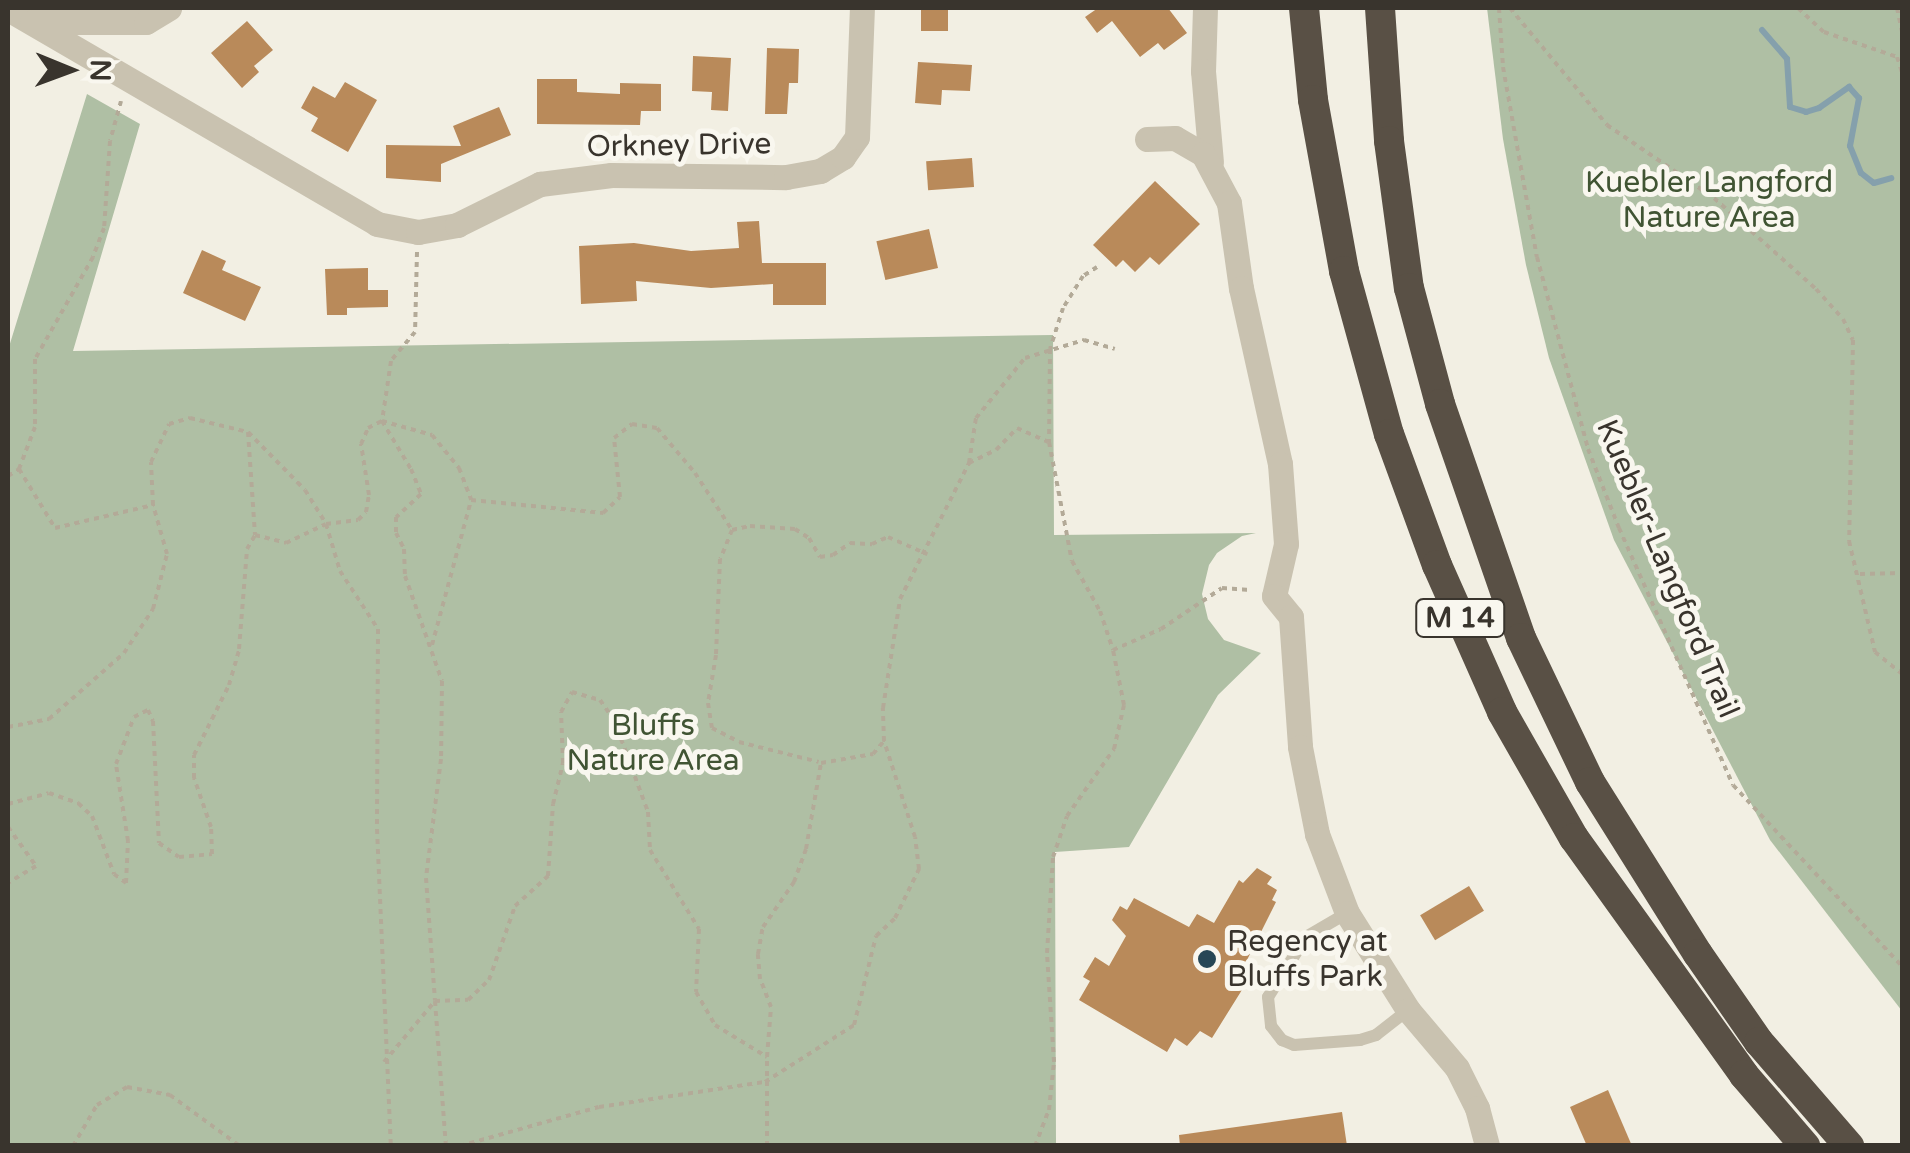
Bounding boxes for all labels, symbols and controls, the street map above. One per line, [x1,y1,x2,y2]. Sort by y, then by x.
north arrow [20,20,120,120]
text: N [83,59,117,82]
street label: Orkney Drive [586,126,772,166]
park label: Kuebler Langford Nature Area [1585,165,1833,236]
street label: Kuebler-Langford Trail [1588,415,1746,723]
road number: M 14 [1415,595,1505,641]
park label: Bluffs Nature Area [566,708,740,778]
place label: Regency at Bluffs Park [1227,924,1387,994]
marker: Regency at Bluffs Park [1196,948,1218,970]

